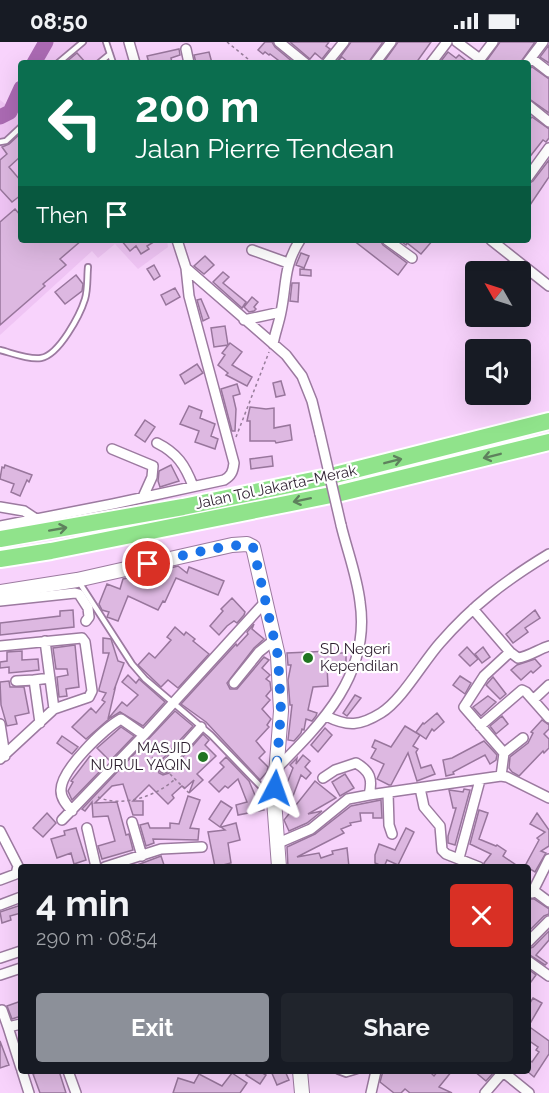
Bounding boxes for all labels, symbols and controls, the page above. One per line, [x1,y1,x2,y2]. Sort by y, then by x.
text: 08:50 [30,8,88,34]
text: 200 m [135,83,259,132]
icon: left [36,84,114,162]
text: Jalan Pierre Tendean [135,133,394,164]
icon: arrive [100,198,133,231]
text: Then [36,202,88,228]
north arrow [465,261,531,327]
map controls [465,261,531,405]
button: sound [465,339,531,405]
one-way arrow [483,450,502,462]
one-way arrow [383,454,402,466]
street label: Jalan Tol Jakarta–Merak [194,461,358,513]
one-way arrow [293,495,312,507]
one-way arrow [47,523,67,534]
pin [122,538,173,589]
icon: arrive [131,547,164,580]
place label: SD Negeri Kependilan [320,640,398,675]
marker: SD Negeri Kependilan [301,651,315,665]
place label: MASJID NURUL YAQIN [91,739,191,774]
marker: MASJID NURUL YAQIN [196,750,210,764]
position arrow [243,756,307,820]
text: 4 min [36,882,130,924]
button: close [450,884,513,947]
text: 290 m · 08:54 [36,926,158,950]
button: Exit [36,993,269,1062]
button: Share [281,993,513,1062]

